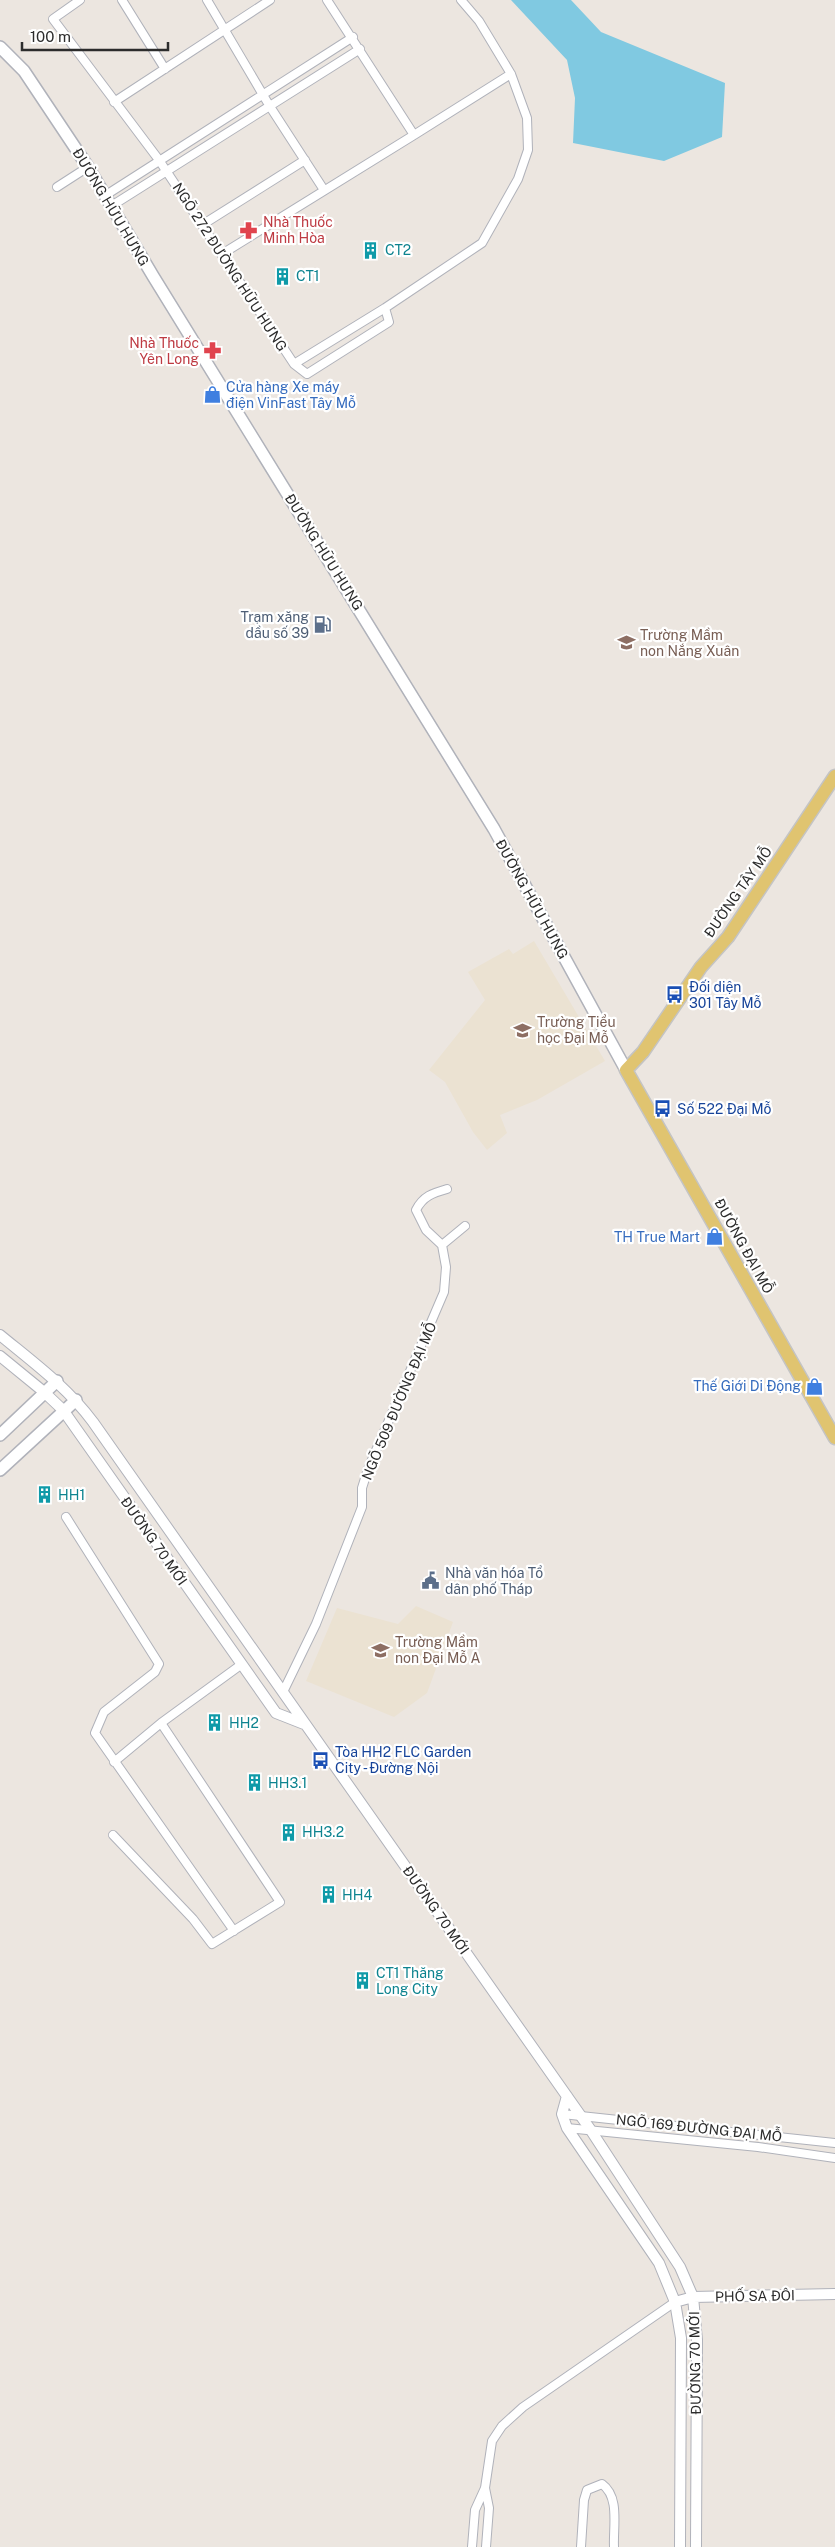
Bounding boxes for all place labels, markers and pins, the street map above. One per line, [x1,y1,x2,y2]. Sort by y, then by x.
place label: Nhà Thuốc Minh Hòa [263,214,333,246]
pharmacy icon: Nhà Thuốc Minh Hòa [239,220,259,240]
building icon: CT2 [361,240,381,260]
place label: CT2 [385,242,411,258]
building icon: CT1 [272,266,292,286]
place label: CT1 [296,268,319,284]
place label: Nhà Thuốc Yên Long [129,335,199,367]
pharmacy icon: Nhà Thuốc Yên Long [203,341,223,361]
place label: Cửa hàng Xe máy điện VinFast Tây Mỗ [226,379,356,411]
shop icon: Cửa hàng Xe máy điện VinFast Tây Mỗ [202,385,222,405]
place label: Trạm xăng dầu số 39 [241,609,309,641]
fuel station icon: Trạm xăng dầu số 39 [313,615,333,635]
place label: Trường Mầm non Nắng Xuân [640,627,739,659]
school or university icon: Trường Mầm non Nắng Xuân [616,633,636,653]
place label: Đối diện 301 Tây Mỗ [689,979,762,1011]
bus stop icon: Đối diện 301 Tây Mỗ [665,985,685,1005]
place label: Trường Tiểu học Đại Mỗ [537,1014,616,1046]
school or university icon: Trường Tiểu học Đại Mỗ [513,1020,533,1040]
bus stop icon: Số 522 Đại Mỗ [653,1099,673,1119]
place label: Số 522 Đại Mỗ [677,1101,771,1117]
shop icon: TH True Mart [704,1227,724,1247]
place label: TH True Mart [614,1229,700,1245]
shop icon: Thế Giới Di Động [805,1376,825,1396]
place label: Thế Giới Di Động [693,1378,801,1394]
building icon: HH1 [34,1485,54,1505]
place label: HH1 [58,1487,85,1503]
place label: Nhà văn hóa Tổ dân phố Tháp [445,1565,543,1597]
public building icon: Nhà văn hóa Tổ dân phố Tháp [421,1571,441,1591]
place label: Trường Mầm non Đại Mỗ A [395,1634,481,1666]
school or university icon: Trường Mầm non Đại Mỗ A [371,1640,391,1660]
building icon: HH2 [205,1713,225,1733]
place label: HH2 [229,1715,259,1731]
place label: Tòa HH2 FLC Garden City - Đường Nội [335,1744,471,1776]
bus stop icon: Tòa HH2 FLC Garden City - Đường Nội [311,1750,331,1770]
building icon: HH3.1 [244,1773,264,1793]
place label: HH3.1 [268,1775,307,1791]
building icon: HH3.2 [278,1822,298,1842]
place label: HH3.2 [302,1824,344,1840]
building icon: HH4 [318,1885,338,1905]
place label: HH4 [342,1887,372,1903]
place label: CT1 Thăng Long City [376,1965,444,1997]
building icon: CT1 Thăng Long City [352,1971,372,1991]

